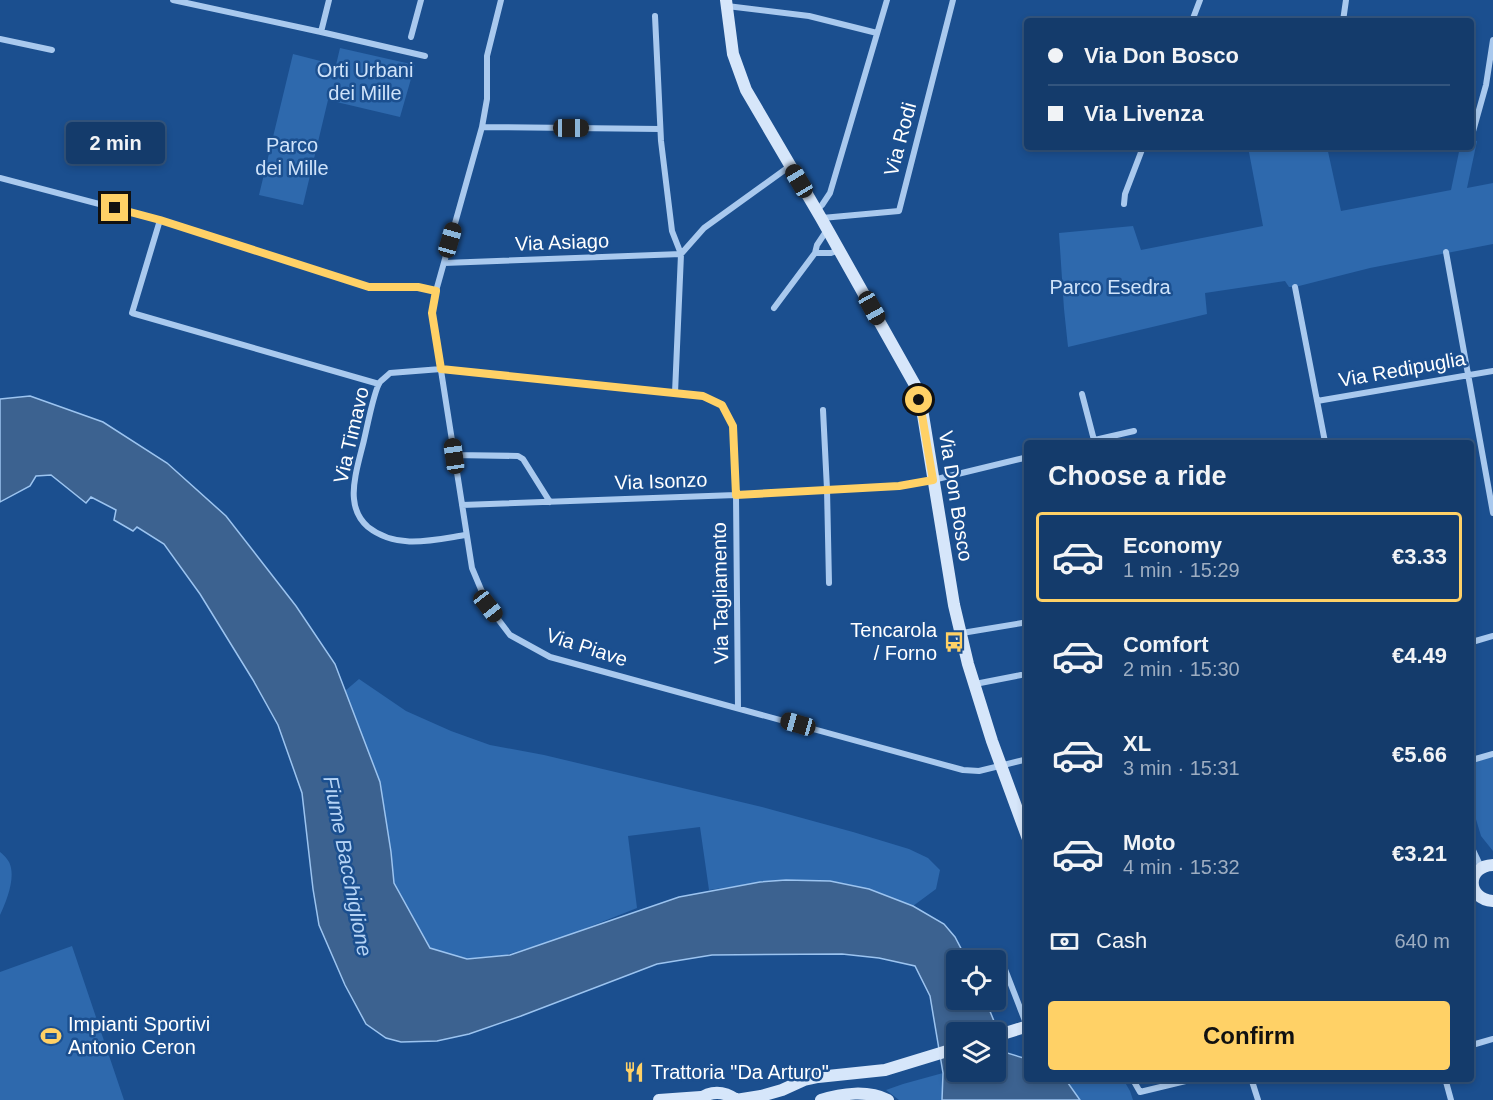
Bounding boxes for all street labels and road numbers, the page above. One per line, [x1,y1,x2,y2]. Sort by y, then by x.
street label: Via Rodi [880,100,920,178]
street label: Via Asiago [515,229,609,255]
street label: Via Redipuglia [1337,347,1468,391]
street label: Via Timavo [329,384,373,486]
street label: Via Don Bosco [935,429,977,563]
street label: Via Isonzo [614,468,708,494]
street label: Via Tagliamento [708,522,732,664]
street label: Via Piave [544,624,630,670]

